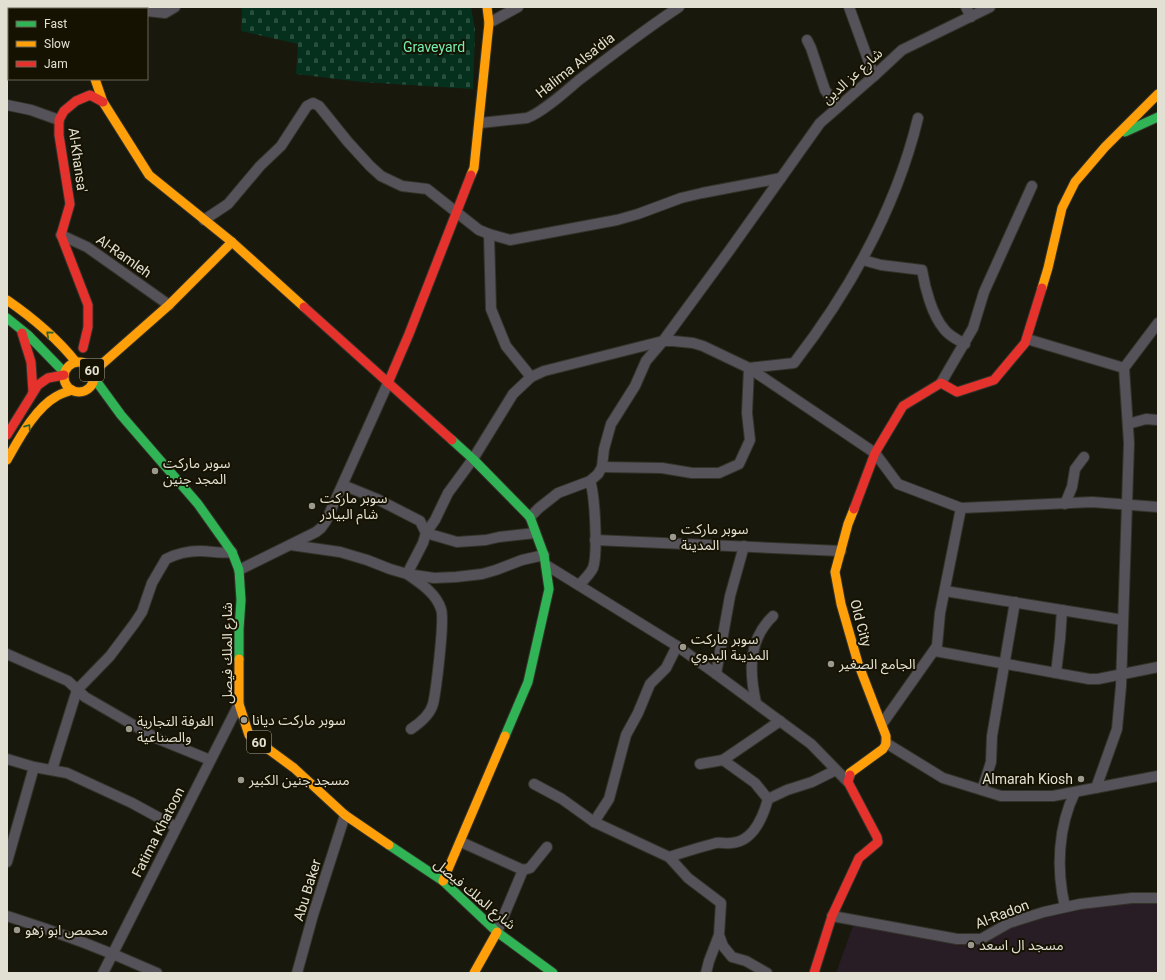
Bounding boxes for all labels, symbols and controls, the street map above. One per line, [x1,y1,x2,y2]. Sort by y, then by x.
legend [8,8,148,80]
text: Fast [44,17,67,31]
street label: Halima Alsa'dia [532,29,618,101]
text: Slow [44,37,70,51]
park label: Graveyard [403,39,465,55]
street label: شارع عز الدين [819,45,887,109]
text: Jam [44,57,68,71]
street label: Al-Khansa' [66,127,90,193]
street label: Al-Ramleh [93,231,155,281]
one-way arrow [47,331,54,338]
road number: 60 [80,359,104,381]
one-way arrow [23,425,30,432]
place label: سوبر ماركت المجد جنين [163,455,230,488]
marker: سوبر ماركت المجد جنين [150,466,160,476]
place label: سوبر ماركت شام البيادر [319,490,387,525]
marker: سوبر ماركت شام البيادر [307,501,317,511]
place label: سوبر ماركت المدينة [681,521,748,553]
marker: سوبر ماركت المدينة [668,532,678,542]
street label: Old City [847,598,875,649]
street label: شارع الملك فيصل [219,602,238,704]
place label: سوبر ماركت المدينة البدوي [691,631,769,666]
marker: سوبر ماركت المدينة البدوي [678,642,688,652]
place label: الجامع الصغير [838,656,916,675]
marker: الجامع الصغير [826,659,836,669]
place label: سوبر ماركت ديانا [252,712,346,729]
place label: الغرفة التجارية والصناعية [137,713,214,746]
marker: سوبر ماركت ديانا [239,715,249,725]
marker: الغرفة التجارية والصناعية [124,724,134,734]
road number: 60 [247,731,271,753]
place label: Almarah Kiosh [982,771,1073,787]
place label: مسجد جنين الكبير [248,772,350,789]
marker: Almarah Kiosh [1076,774,1086,784]
marker: مسجد جنين الكبير [236,775,246,785]
street label: Fatima Khatoon [128,784,188,880]
street label: شارع الملك فيصل [429,855,519,935]
street label: Abu Baker [290,857,324,923]
street label: Al-Radon [973,896,1031,932]
place label: محمص ابو زهو [25,922,108,939]
marker: محمص ابو زهو [12,925,22,935]
place label: مسجد ال اسعد [979,937,1064,954]
marker: مسجد ال اسعد [966,940,976,950]

